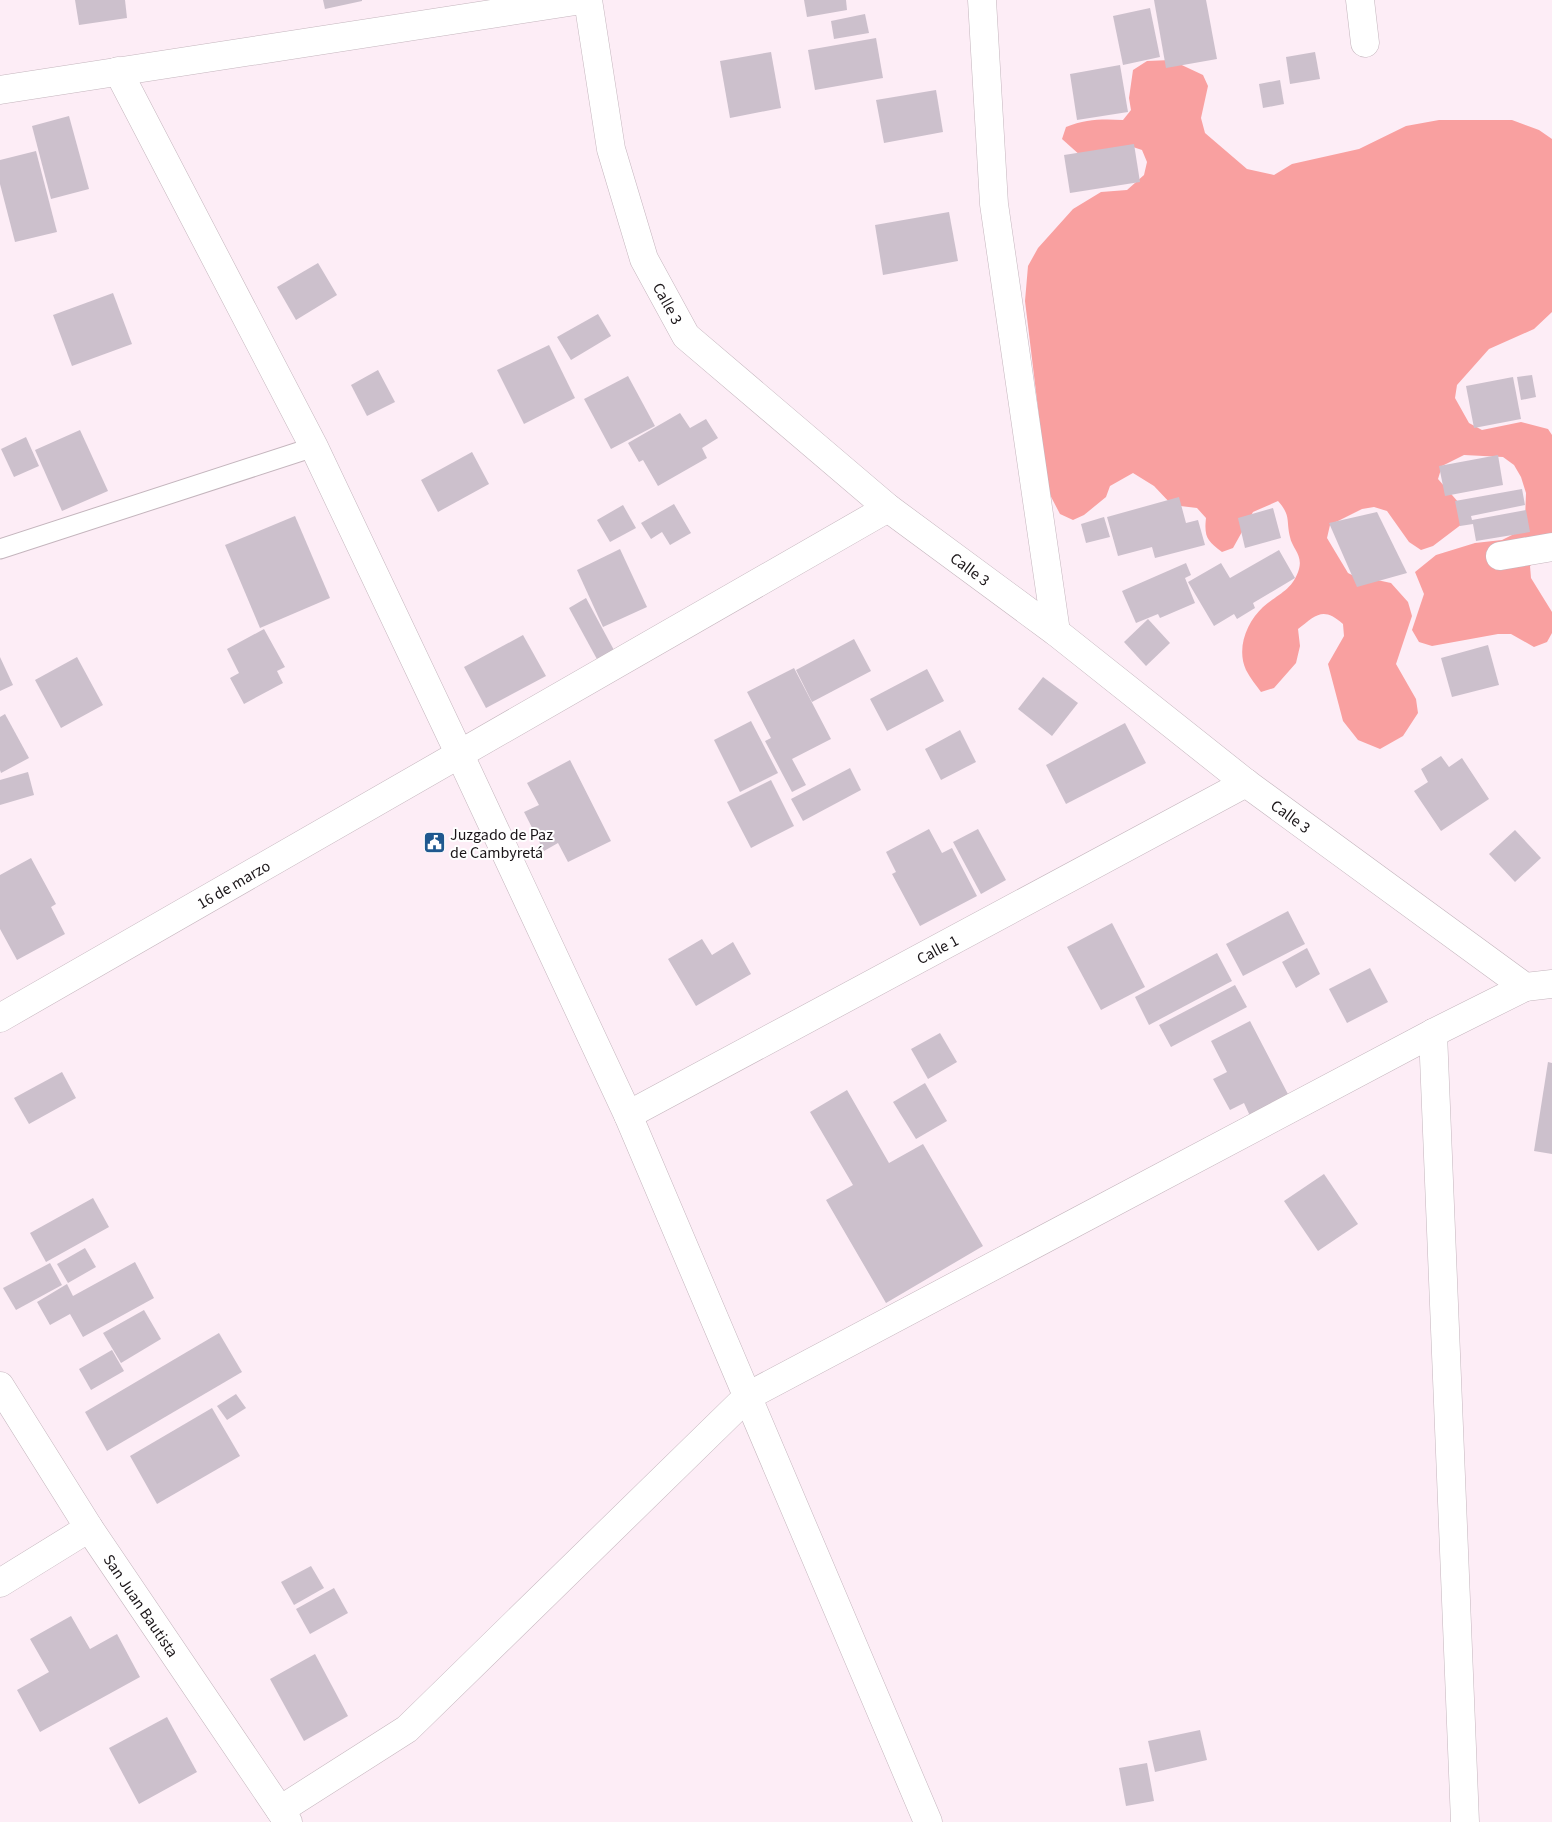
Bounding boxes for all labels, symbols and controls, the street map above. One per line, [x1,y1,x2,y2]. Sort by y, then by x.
street label: Calle 3 [647,279,688,329]
street label: Calle 3 [945,548,994,592]
street label: Calle 3 [1266,795,1315,839]
place label: Juzgado de Paz de Cambyretá [450,824,553,864]
public building icon: Juzgado de Paz de Cambyretá [422,831,446,855]
street label: 16 de marzo [193,855,274,915]
street label: Calle 1 [913,930,963,970]
street label: San Juan Bautista [98,1550,183,1662]

